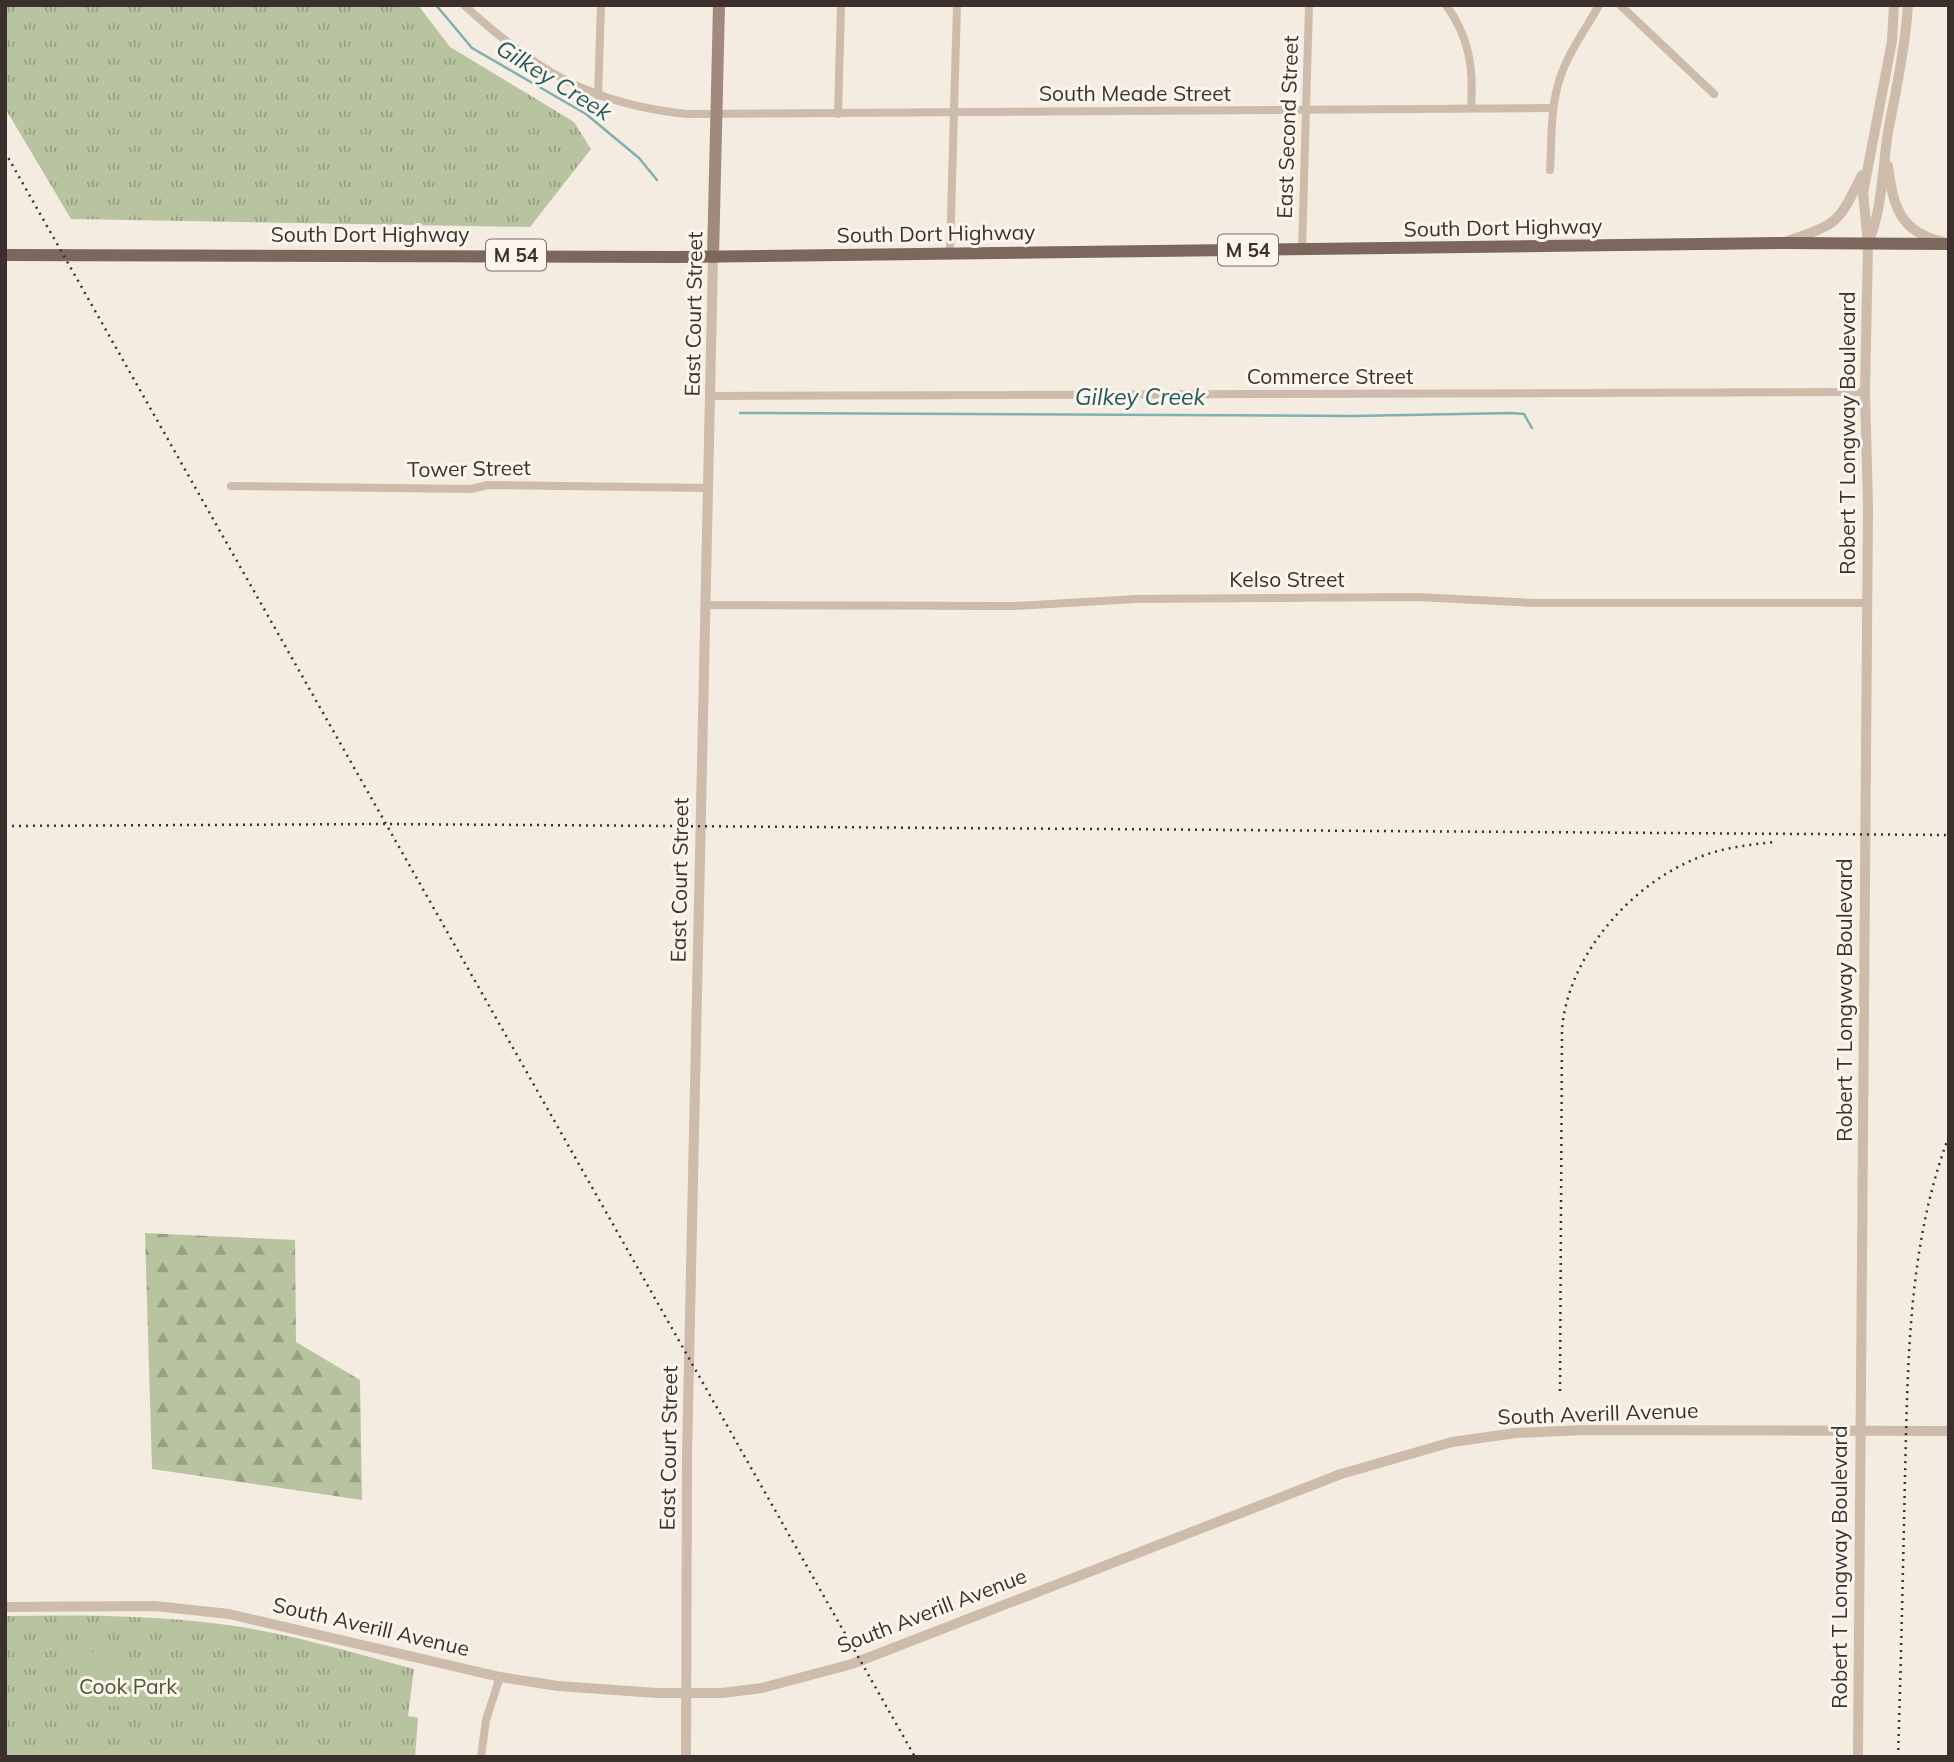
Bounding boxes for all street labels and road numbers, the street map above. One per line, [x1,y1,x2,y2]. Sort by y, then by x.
street label: East Second Street [1271,35,1303,219]
street label: South Meade Street [1039,80,1231,106]
street label: South Dort Highway [1403,212,1603,242]
street label: South Dort Highway [836,218,1036,248]
street label: South Dort Highway [271,221,469,247]
street label: East Court Street [679,231,707,397]
road number: M 54 [1218,234,1278,266]
road number: M 54 [486,240,546,270]
street label: Robert T Longway Boulevard [1834,291,1860,575]
street label: Commerce Street [1247,363,1413,389]
street label: Tower Street [407,454,531,482]
street label: Kelso Street [1229,566,1345,592]
street label: East Court Street [665,797,693,963]
street label: Robert T Longway Boulevard [1831,858,1857,1142]
street label: East Court Street [654,1365,682,1531]
street label: South Averill Avenue [1497,1397,1699,1429]
street label: Robert T Longway Boulevard [1826,1425,1852,1709]
street label: South Averill Avenue [833,1562,1030,1658]
street label: South Averill Avenue [270,1591,472,1661]

